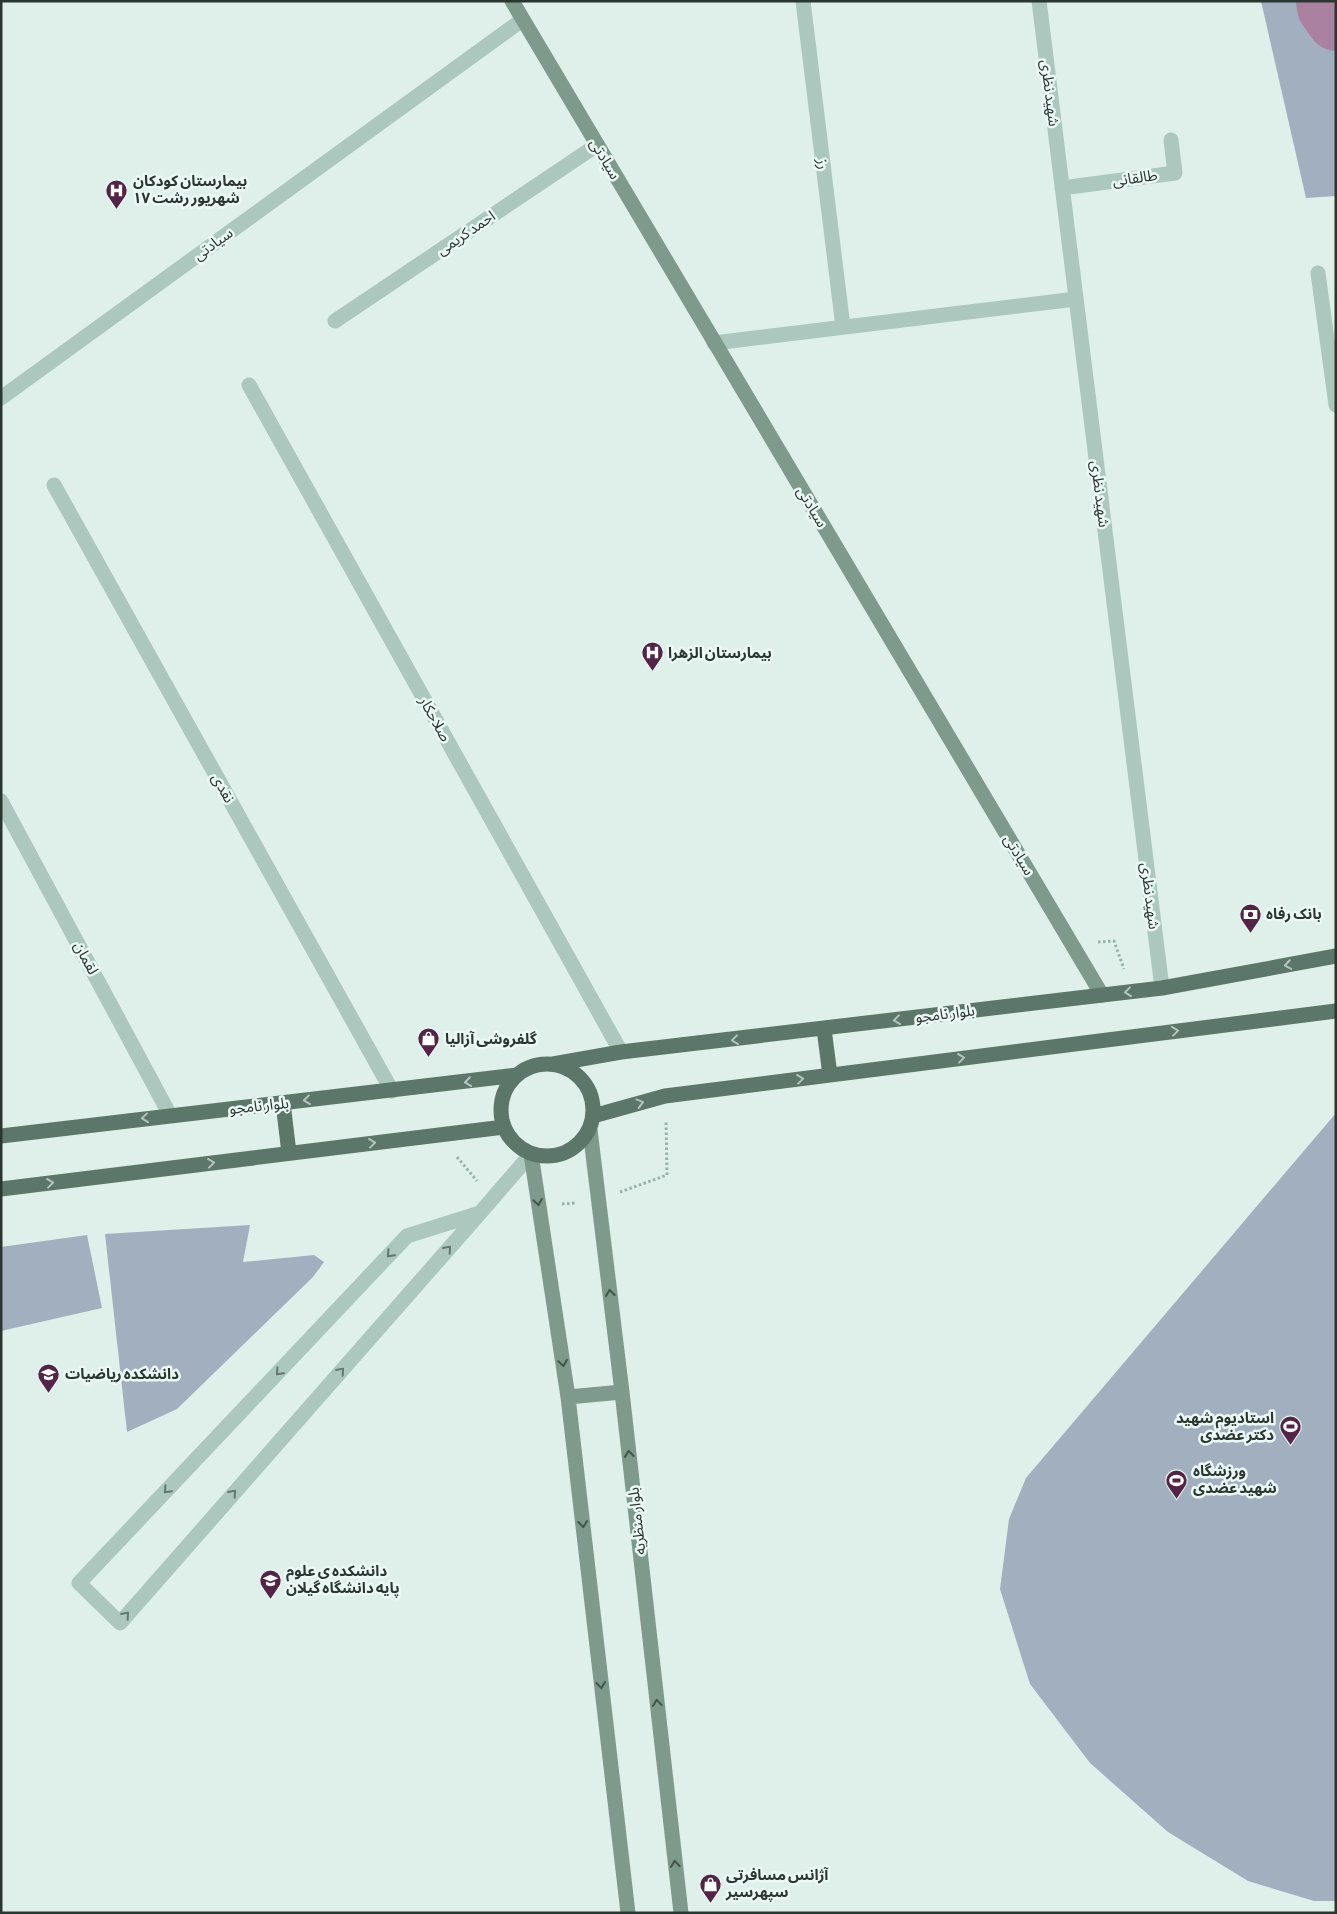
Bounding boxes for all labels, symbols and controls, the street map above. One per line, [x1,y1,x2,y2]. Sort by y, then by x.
street label: شهید نظری [1037,59,1063,128]
street label: سیادتی [586,135,624,183]
street label: رز [813,156,833,171]
street label: طالقانی [1111,166,1159,190]
place label: بیمارستان کودکان ۱۷ شهریور رشت [133,172,247,207]
hospital icon: بیمارستان کودکان ۱۷ شهریور رشت [105,178,129,209]
street label: احمد کریمی [433,207,499,259]
street label: سیادتی [190,224,236,264]
street label: شهید نظری [1087,460,1113,529]
street label: سیادتی [793,483,831,531]
hospital icon: بیمارستان الزهرا [640,641,664,672]
place label: بیمارستان الزهرا [668,644,772,662]
street label: صلاحکار [415,692,455,745]
street label: نقدی [208,770,238,806]
street label: سیادتی [1000,831,1038,879]
street label: شهید نظری [1137,862,1163,931]
bank icon: بانک رفاه [1238,902,1262,933]
place label: بانک رفاه [1266,905,1322,923]
street label: لقمان [70,938,102,978]
one-way arrow [1283,959,1292,969]
one-way arrow [1123,986,1131,997]
street label: بلوار نامجو [914,1001,976,1027]
one-way arrow [892,1014,900,1025]
one-way arrow [1171,1026,1179,1037]
shop icon: گلفروشی آزالیا [417,1027,441,1058]
place label: گلفروشی آزالیا [445,1030,537,1048]
one-way arrow [731,1034,740,1044]
one-way arrow [958,1053,966,1064]
one-way arrow [797,1074,805,1085]
one-way arrow [464,1076,473,1086]
street label: بلوار نامجو [228,1094,290,1118]
one-way arrow [303,1094,311,1105]
one-way arrow [635,1098,643,1108]
one-way arrow [141,1112,149,1123]
one-way arrow [369,1138,377,1149]
one-way arrow [207,1158,215,1169]
one-way arrow [46,1178,54,1189]
one-way arrow [533,1198,543,1206]
one-way arrow [442,1246,451,1255]
one-way arrow [387,1248,396,1257]
one-way arrow [605,1289,616,1297]
one-way arrow [557,1358,567,1367]
school or university icon: دانشکده ریاضیات [37,1362,61,1393]
place label: دانشکده ریاضیات [65,1365,179,1383]
one-way arrow [276,1366,285,1375]
one-way arrow [335,1368,344,1377]
place label: استادیوم شهید دکتر عضدی [1176,1409,1274,1444]
sports icon: استادیوم شهید دکتر عضدی [1278,1415,1302,1446]
one-way arrow [624,1450,635,1458]
place label: ورزشگاه شهید عضدی [1193,1462,1277,1497]
sports icon: ورزشگاه شهید عضدی [1165,1468,1189,1499]
one-way arrow [164,1484,173,1493]
street label: بلوار منظریه [625,1486,649,1556]
one-way arrow [228,1490,237,1499]
one-way arrow [577,1520,588,1528]
place label: دانشکده ی علوم پایه دانشگاه گیلان [286,1562,400,1598]
school or university icon: دانشکده ی علوم پایه دانشگاه گیلان [258,1568,282,1599]
one-way arrow [120,1612,129,1621]
one-way arrow [595,1682,606,1690]
one-way arrow [652,1699,663,1707]
one-way arrow [670,1860,681,1868]
place label: آژانس مسافرتی سپهرسیر [725,1866,830,1902]
shop icon: آژانس مسافرتی سپهرسیر [698,1872,722,1903]

